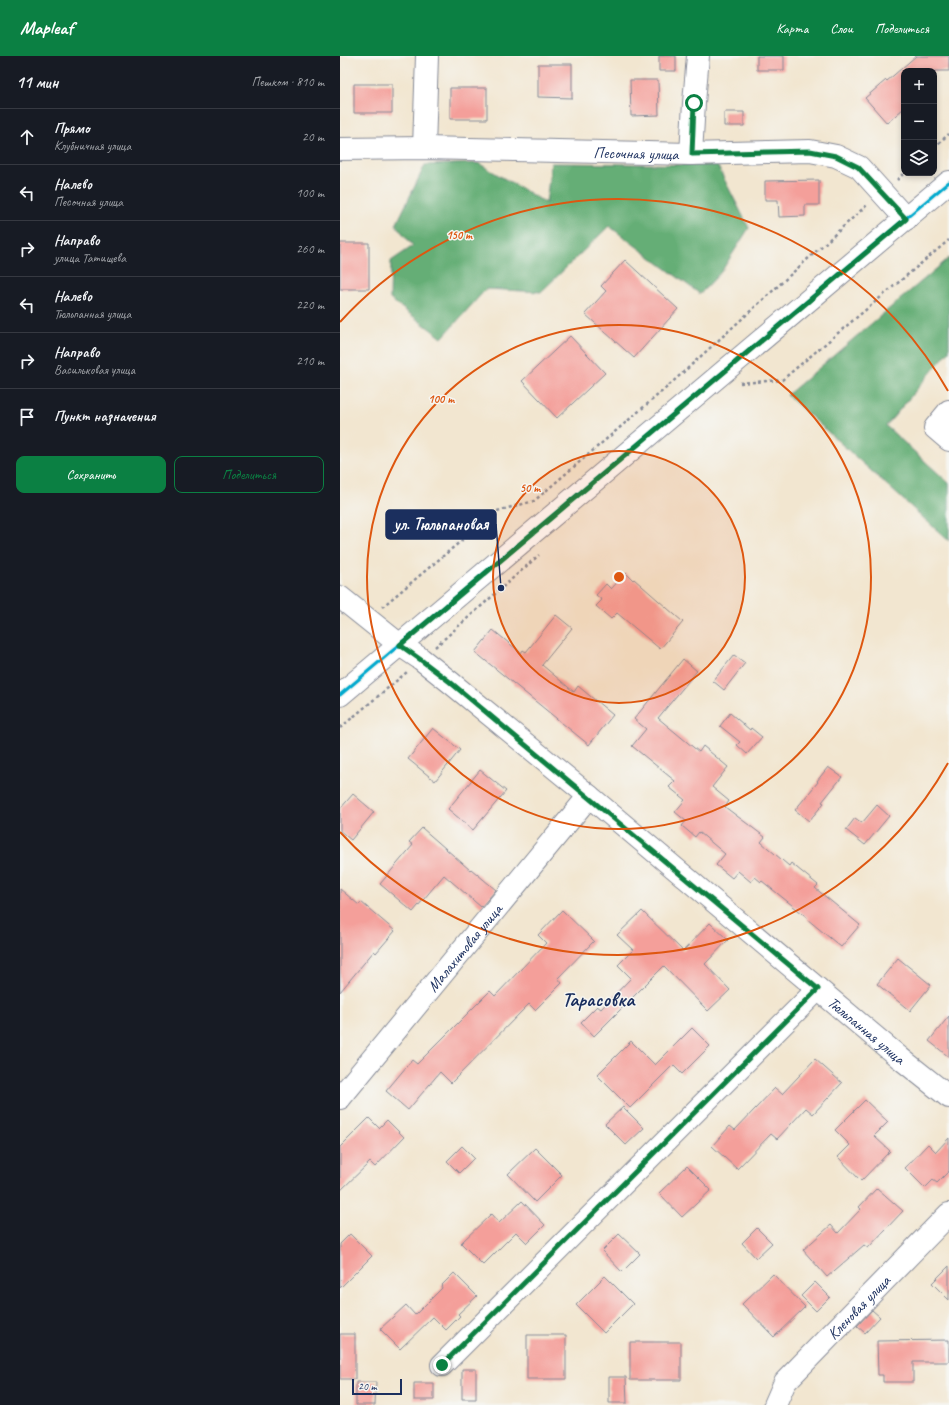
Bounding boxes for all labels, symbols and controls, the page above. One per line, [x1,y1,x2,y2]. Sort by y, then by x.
text: Mapleaf [20,16,73,40]
text: Карта [776,20,808,37]
text: Слои [830,20,853,37]
text: Поделиться [875,20,929,37]
map controls [901,68,937,176]
button: + [901,68,937,104]
text: 11 мин [16,72,58,93]
text: Пешком · 810 m [251,74,324,90]
route start [685,94,703,112]
button: − [901,104,937,140]
text: Прямо [54,119,90,138]
icon: ahead [16,126,38,148]
text: 20 m [302,129,324,145]
text: Клубничная улица [54,138,131,154]
button: layers [901,140,937,176]
street label: Песочная улица [593,143,680,165]
text: Налево [54,175,92,194]
icon: left [16,182,38,204]
text: 100 m [296,185,324,201]
text: Песочная улица [54,194,123,210]
text: 150 m [446,227,473,243]
text: Направо [54,231,100,250]
icon: right [16,238,38,260]
text: 260 m [296,241,324,257]
text: улица Татищева [54,250,126,266]
text: Налево [54,287,92,306]
icon: left [16,294,38,316]
text: 220 m [296,297,324,313]
text: Тюльпанная улица [54,306,131,322]
text: Направо [54,343,100,362]
icon: right [16,350,38,372]
text: 210 m [296,353,324,369]
text: Васильковая улица [54,362,135,378]
text: 100 m [428,391,455,407]
icon: arrive [16,406,38,428]
text: Пункт назначения [54,407,156,426]
button: Сохранить [16,456,166,493]
button: Поделиться [174,456,324,493]
text: 50 m [520,480,541,496]
callout: ул. Тюльпановая [386,510,496,539]
text: ул. Тюльпановая [392,514,489,535]
centre of rings [612,570,626,584]
street label: Малахитовая улица [423,899,508,996]
district label: Тарасовка [562,987,636,1012]
street label: Тюльпанная улица [823,992,909,1070]
street label: Кленовая улица [823,1271,896,1344]
route end [433,1356,451,1374]
scale bar [352,1377,402,1396]
text: 20 m [358,1379,377,1393]

